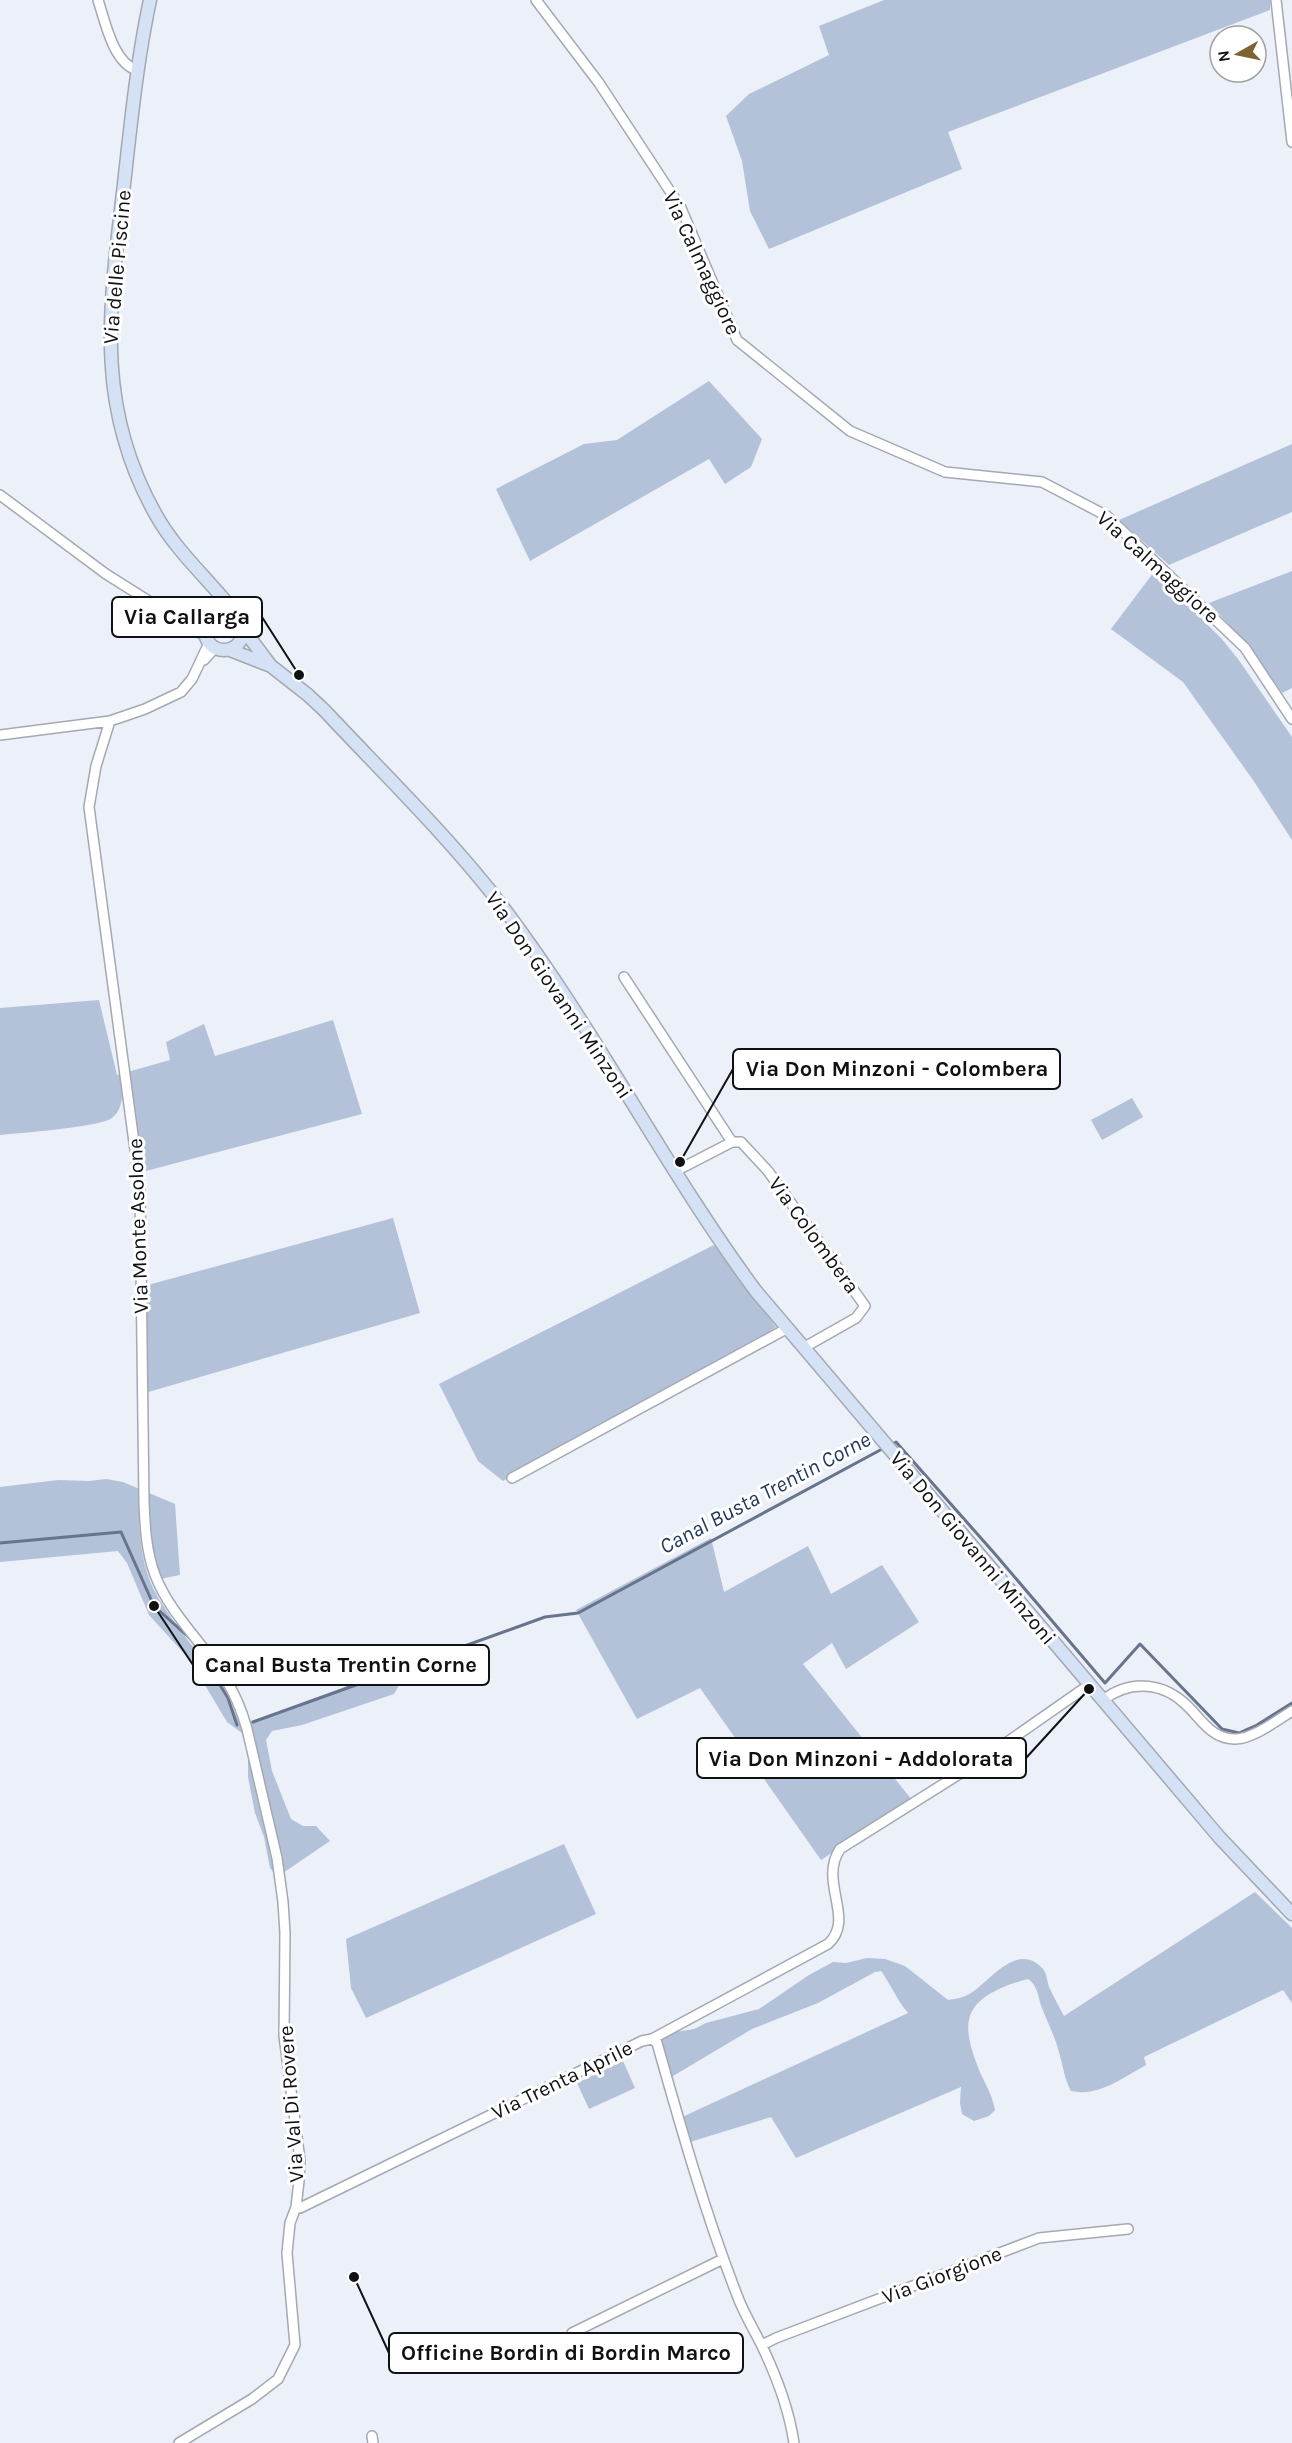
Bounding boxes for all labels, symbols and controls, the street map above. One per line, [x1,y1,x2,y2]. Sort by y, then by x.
north arrow [1208,24,1268,84]
text: N [1213,49,1234,63]
street label: Via Calmaggiore [658,187,746,339]
street label: Via delle Piscine [98,189,136,345]
street label: Via Calmaggiore [1092,506,1224,628]
callout: Via Callarga [112,597,262,637]
text: Via Callarga [124,604,250,630]
street label: Via Don Giovanni Minzoni [481,887,637,1103]
callout: Via Don Minzoni - Colombera [733,1049,1060,1089]
text: Via Don Minzoni - Colombera [746,1056,1048,1082]
street label: Via Monte Asolone [123,1138,153,1314]
street label: Via Colombera [764,1172,864,1298]
water label: Canal Busta Trentin Corne [655,1426,875,1560]
street label: Via Don Giovanni Minzoni [885,1447,1061,1649]
callout: Canal Busta Trentin Corne [193,1645,489,1685]
text: Canal Busta Trentin Corne [205,1652,477,1678]
callout: Via Don Minzoni - Addolorata [697,1738,1026,1778]
text: Via Don Minzoni - Addolorata [709,1746,1013,1772]
street label: Via Val Di Rovere [274,2025,308,2183]
street label: Via Trenta Aprile [488,2035,636,2125]
street label: Via Giorgione [879,2241,1005,2309]
callout: Officine Bordin di Bordin Marco [389,2333,743,2373]
text: Officine Bordin di Bordin Marco [401,2340,731,2366]

